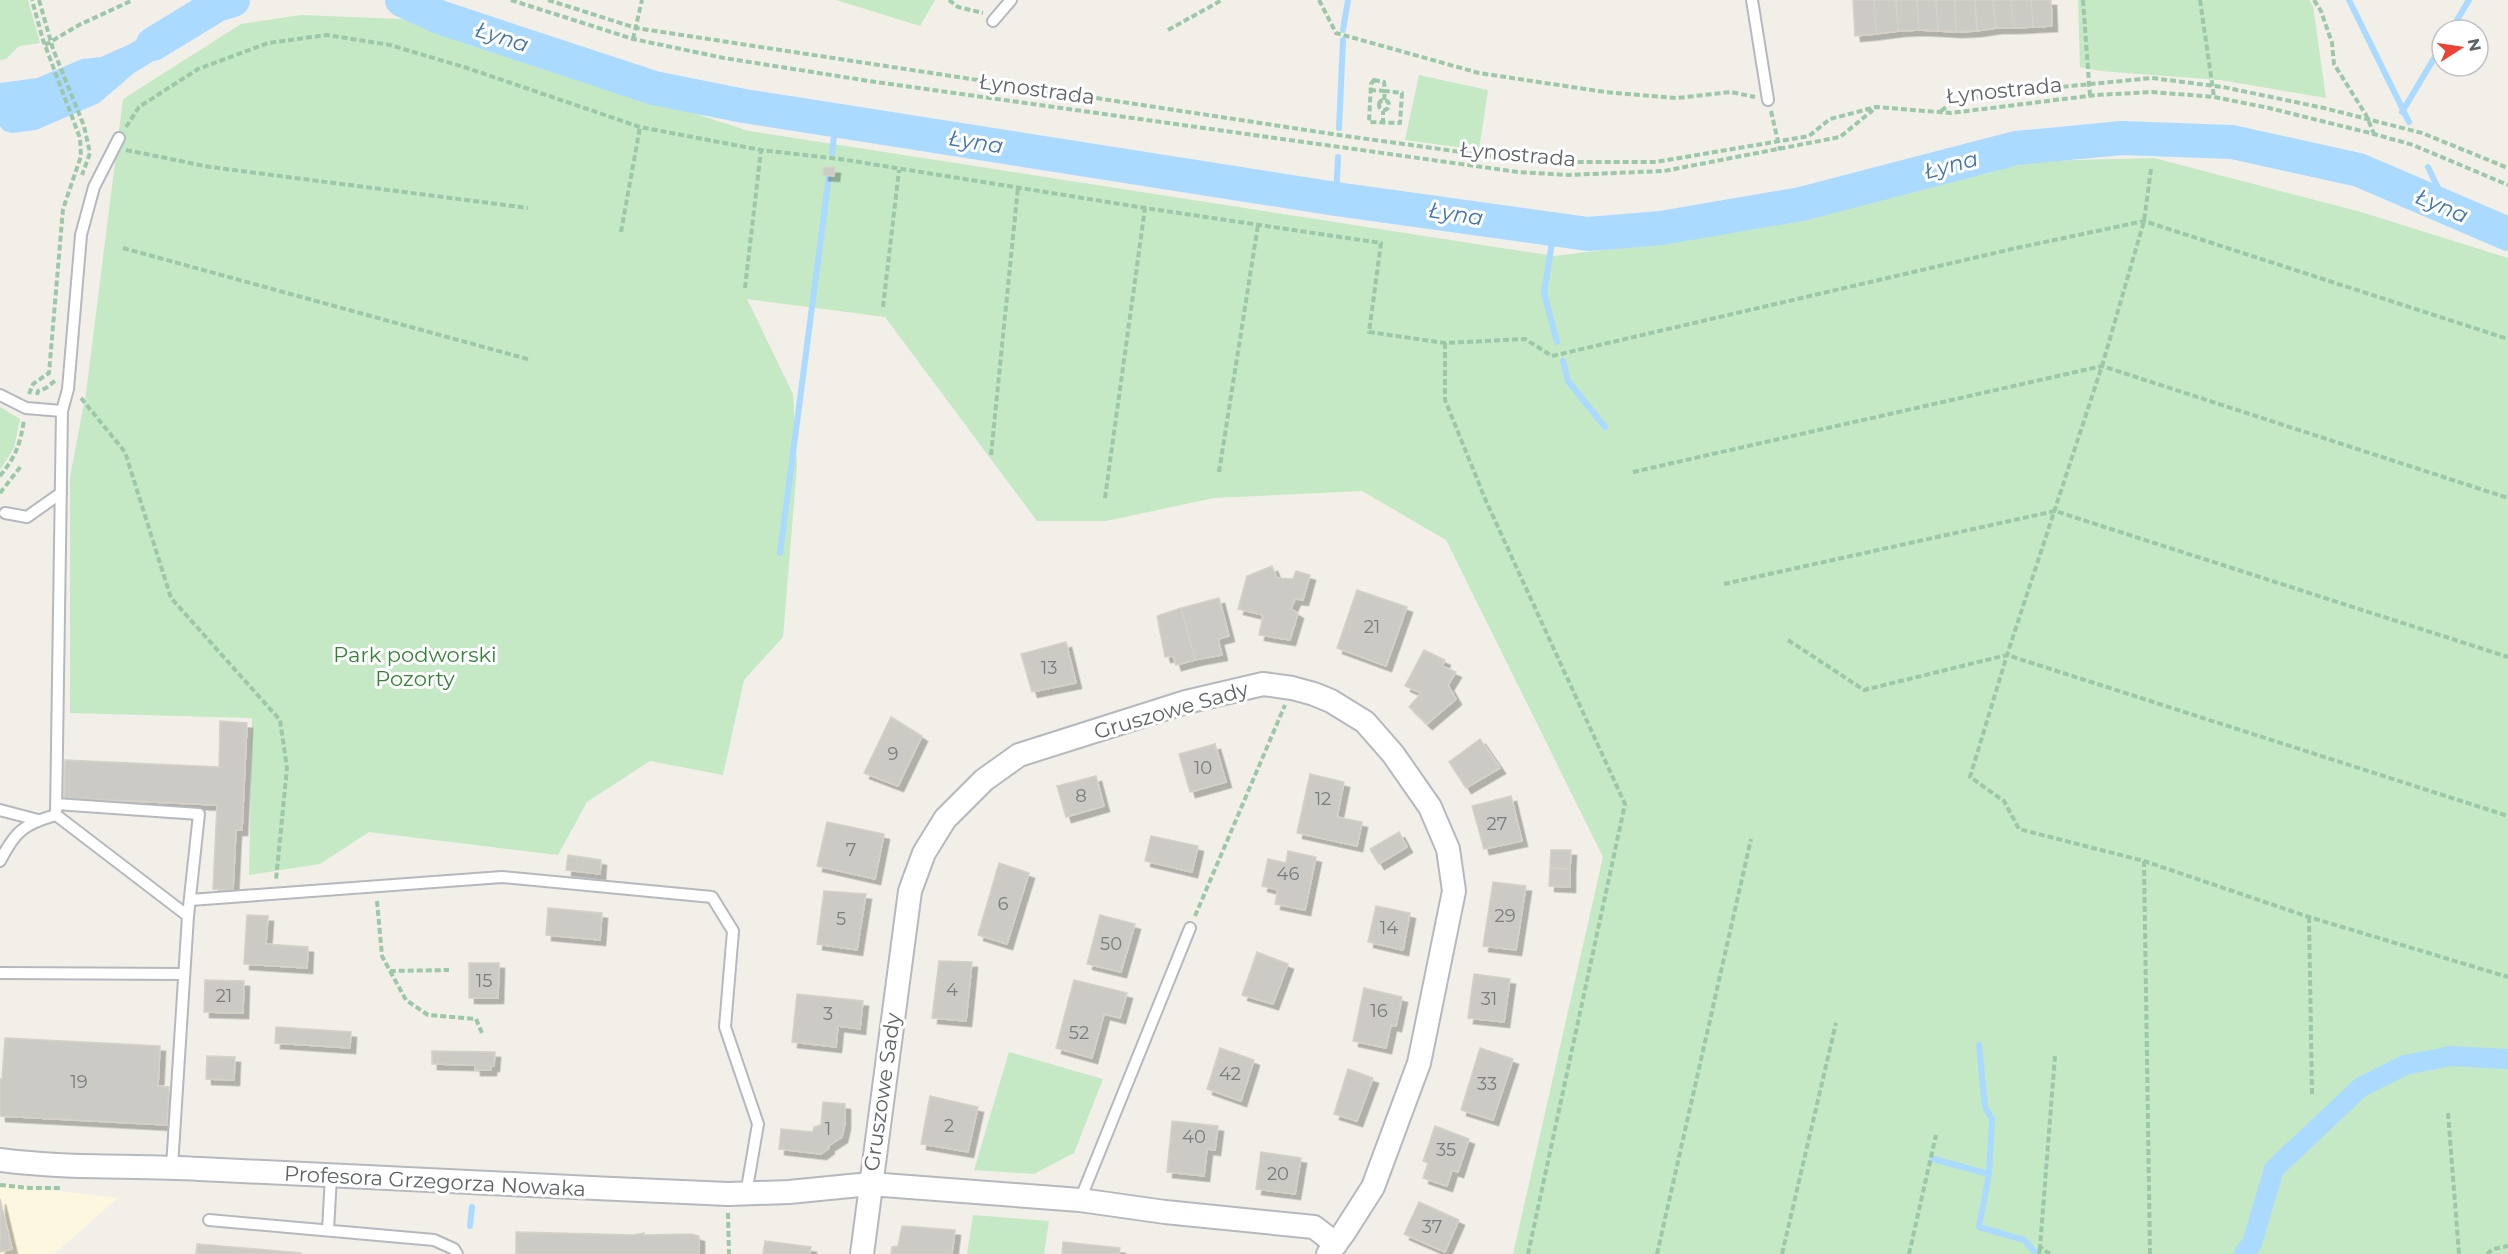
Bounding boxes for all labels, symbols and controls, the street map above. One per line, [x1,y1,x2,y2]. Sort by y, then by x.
water label: Łyna [472,16,532,58]
north arrow [2430,18,2490,78]
text: N [2464,37,2485,53]
street label: Łynostrada [978,69,1096,109]
street label: Łynostrada [1945,71,2063,109]
water label: Łyna [947,124,1005,160]
street label: Łynostrada [1459,136,1577,172]
water label: Łyna [1921,145,1981,185]
water label: Łyna [2412,183,2472,229]
water label: Łyna [1427,196,1485,232]
house number: 21 [1364,616,1380,638]
park label: Park podworski Pozorty [333,642,497,691]
house number: 13 [1041,657,1057,679]
street label: Gruszowe Sady [1091,676,1252,744]
house number: 9 [888,743,899,765]
house number: 10 [1194,757,1212,779]
house number: 8 [1075,785,1087,807]
house number: 12 [1315,788,1331,810]
house number: 27 [1487,813,1507,835]
house number: 7 [846,839,856,861]
house number: 46 [1277,863,1299,885]
house number: 6 [998,893,1009,915]
house number: 29 [1494,905,1516,927]
house number: 5 [836,908,846,930]
house number: 14 [1380,917,1398,939]
house number: 50 [1100,933,1122,955]
house number: 15 [476,970,492,992]
house number: 4 [946,979,958,1001]
house number: 21 [216,985,232,1007]
house number: 31 [1481,988,1497,1010]
house number: 16 [1370,1000,1388,1022]
house number: 3 [823,1003,833,1025]
street label: Gruszowe Sady [859,1011,906,1173]
house number: 52 [1069,1022,1089,1044]
house number: 42 [1219,1063,1241,1085]
house number: 19 [70,1071,88,1093]
house number: 33 [1477,1073,1497,1095]
house number: 2 [944,1115,954,1137]
house number: 1 [825,1118,831,1140]
house number: 40 [1182,1126,1206,1148]
house number: 35 [1436,1139,1456,1161]
street label: Profesora Grzegorza Nowaka [284,1161,586,1201]
house number: 20 [1267,1163,1289,1185]
house number: 37 [1422,1216,1442,1238]

